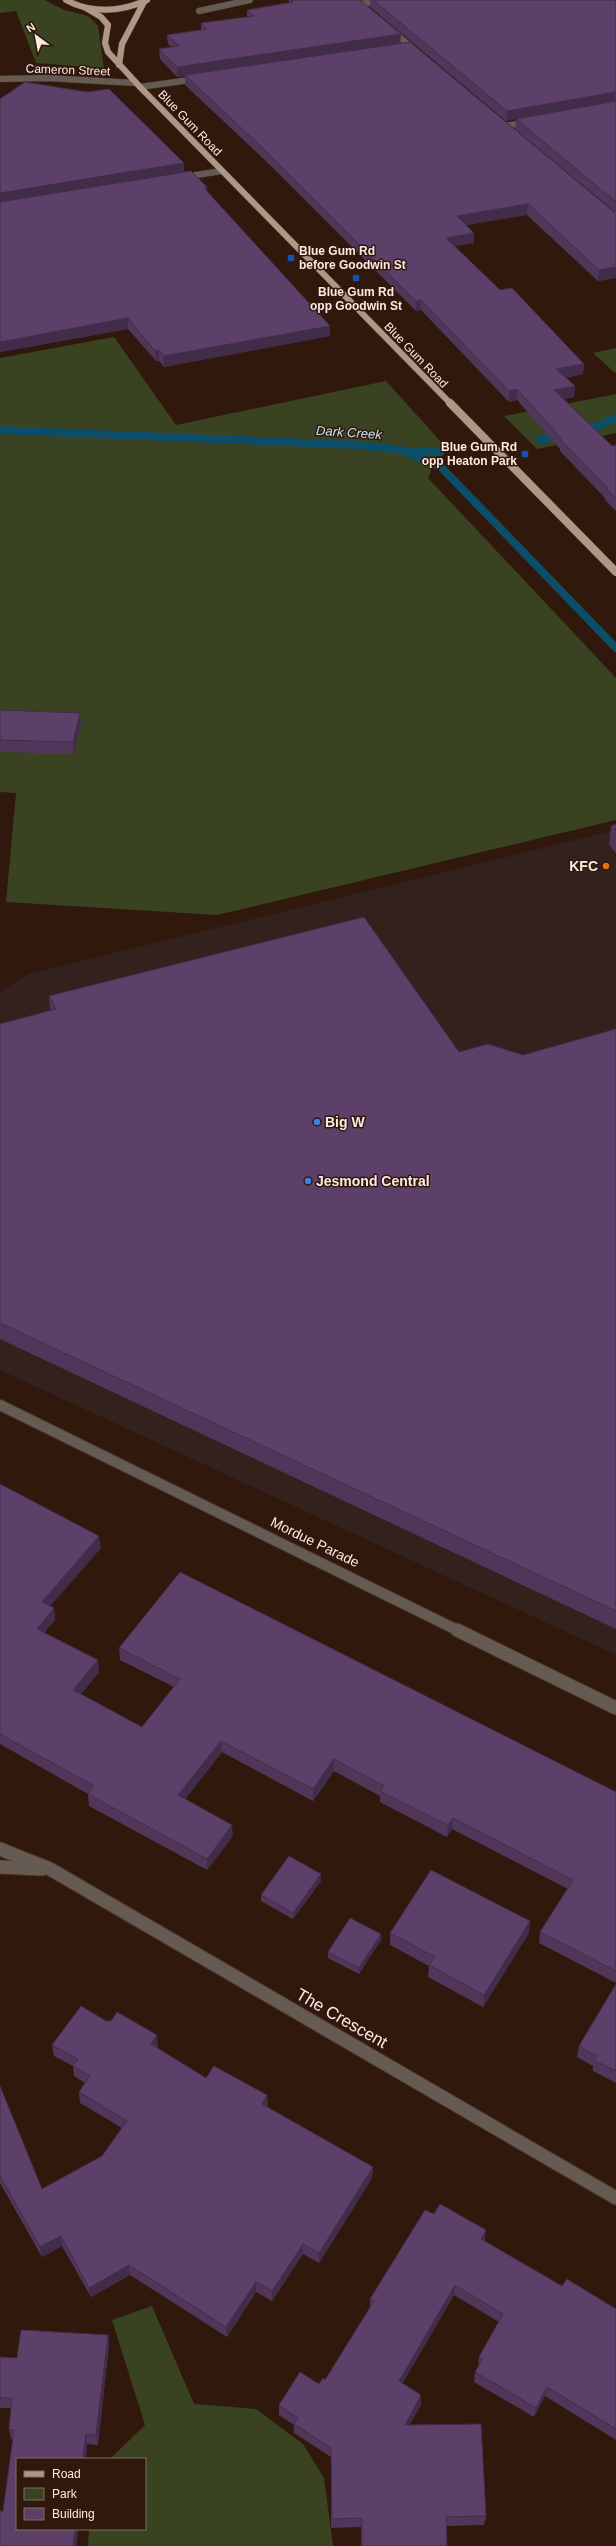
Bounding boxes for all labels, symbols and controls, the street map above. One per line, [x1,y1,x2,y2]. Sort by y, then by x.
north arrow [16,16,56,56]
text: N [24,20,37,35]
street label: Cameron Street [25,62,111,78]
street label: Blue Gum Road [155,87,225,159]
place label: Blue Gum Rd before Goodwin St [299,244,406,272]
marker: Blue Gum Rd before Goodwin St [286,253,296,263]
marker: Blue Gum Rd opp Goodwin St [351,273,361,283]
place label: Blue Gum Rd opp Goodwin St [310,285,402,313]
street label: Blue Gum Road [381,319,451,391]
water label: Dark Creek [316,423,384,442]
place label: Blue Gum Rd opp Heaton Park [422,440,517,468]
marker: Blue Gum Rd opp Heaton Park [520,449,530,459]
place label: KFC [569,858,598,874]
marker: KFC [601,861,611,871]
place label: Big W [325,1114,365,1130]
marker: Big W [312,1117,322,1127]
place label: Jesmond Central [316,1173,430,1189]
marker: Jesmond Central [303,1176,313,1186]
street label: Mordue Parade [268,1514,362,1570]
street label: The Crescent [293,1985,391,2052]
legend [16,2458,146,2530]
text: Road [52,2467,81,2481]
text: Park [52,2487,78,2501]
text: Building [52,2507,95,2521]

